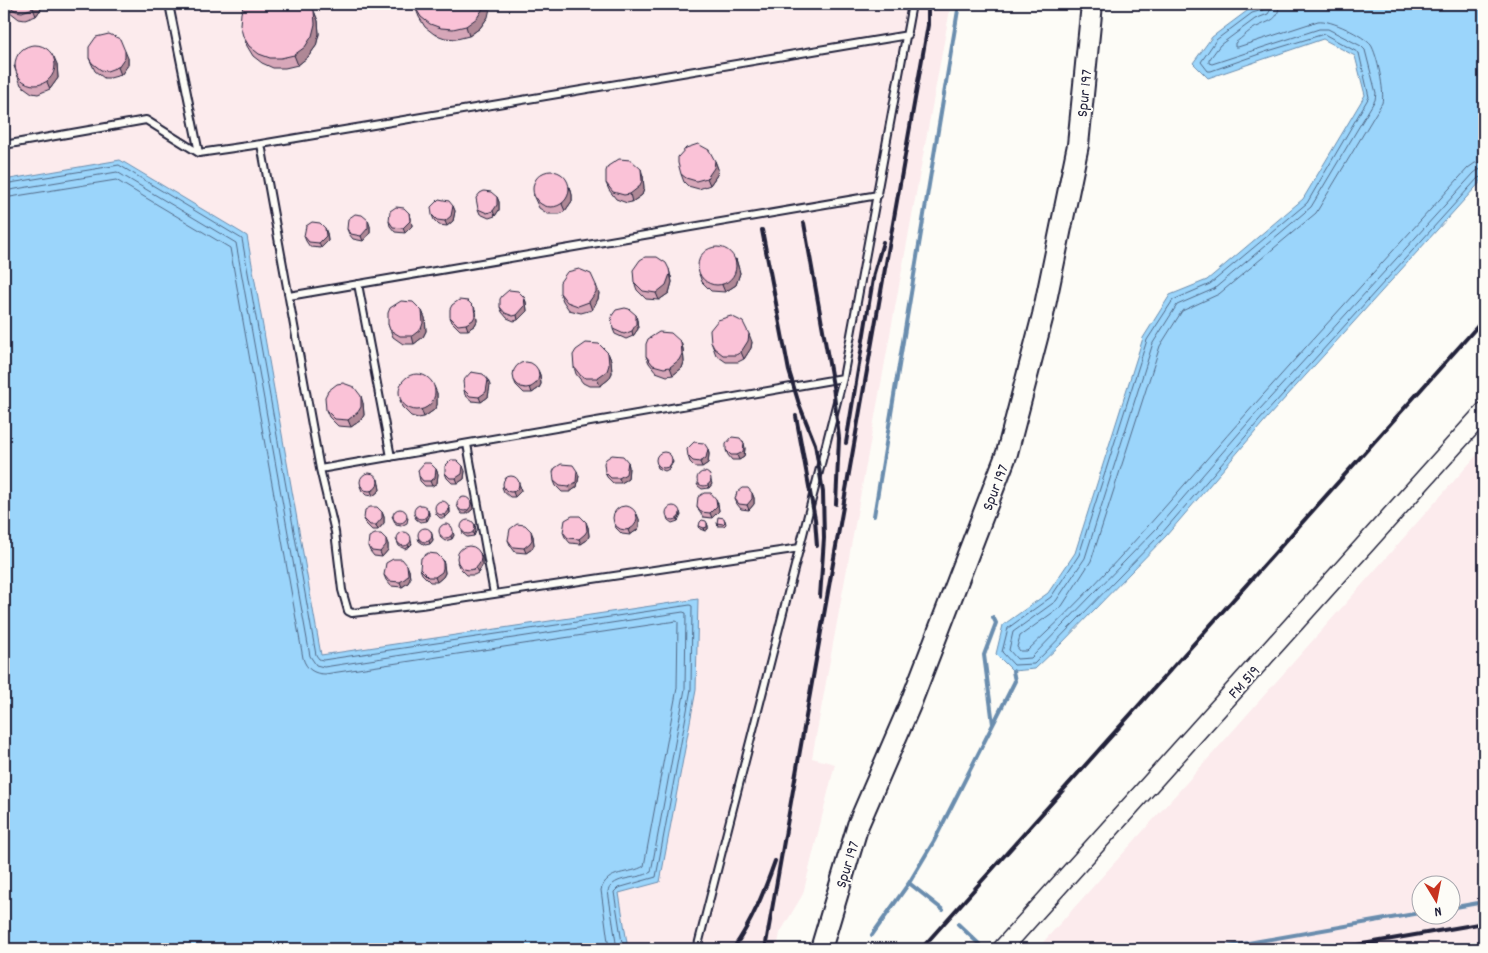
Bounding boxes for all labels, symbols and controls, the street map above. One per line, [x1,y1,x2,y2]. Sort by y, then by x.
street label: Spur 197 [1072,68,1099,118]
street label: Spur 197 [977,461,1016,514]
street label: FM 519 [1223,661,1266,705]
street label: Spur 197 [830,838,866,891]
north arrow [1410,876,1460,926]
text: N [1433,900,1443,921]

